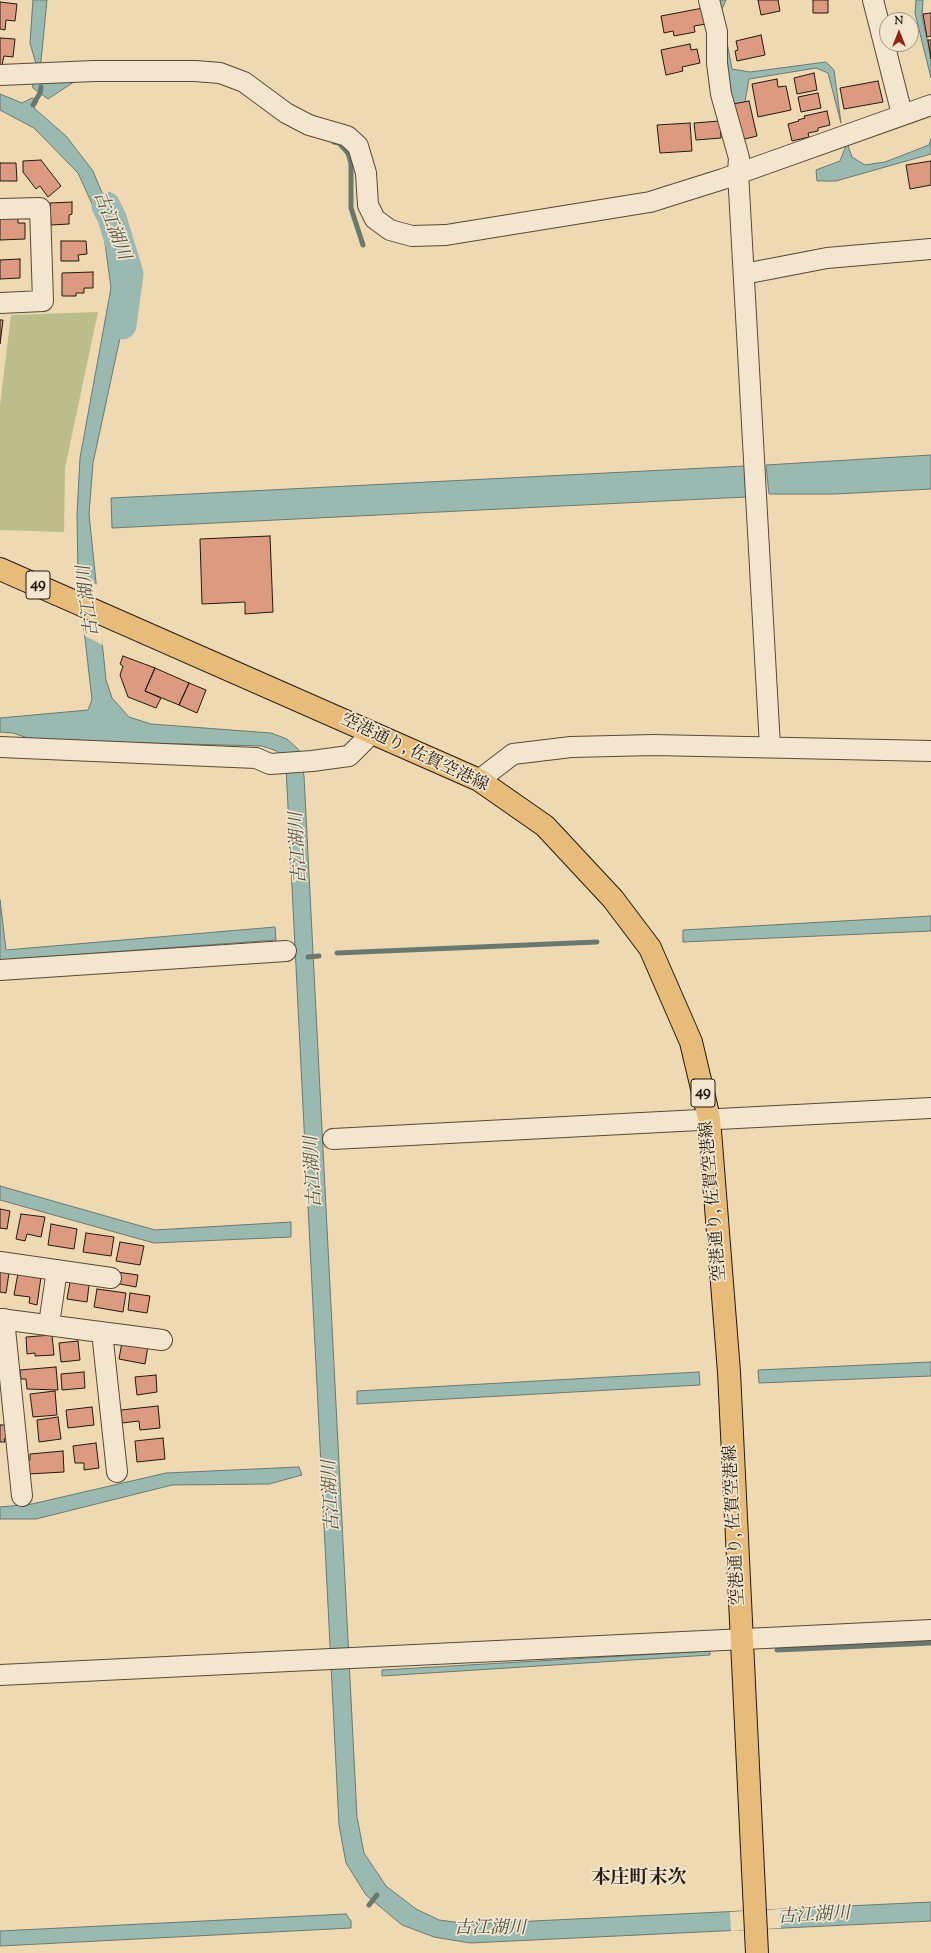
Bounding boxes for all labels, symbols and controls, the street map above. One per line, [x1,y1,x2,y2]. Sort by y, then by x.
north arrow [879,12,919,52]
text: N [895,13,903,29]
water label: 古江湖川 [87,189,133,263]
water label: 古江湖川 [75,564,105,638]
road number: 49 [26,571,50,599]
street label: 空港通り, 佐賀空港線 [337,711,491,797]
water label: 古江湖川 [287,811,313,885]
road number: 49 [691,1079,715,1107]
street label: 空港通り, 佐賀空港線 [698,1120,732,1282]
water label: 古江湖川 [302,1135,328,1209]
street label: 空港通り, 佐賀空港線 [722,1444,750,1606]
water label: 古江湖川 [320,1459,346,1533]
district label: 本庄町末次 [592,1869,686,1891]
water label: 古江湖川 [777,1904,851,1930]
water label: 古江湖川 [454,1919,526,1941]

